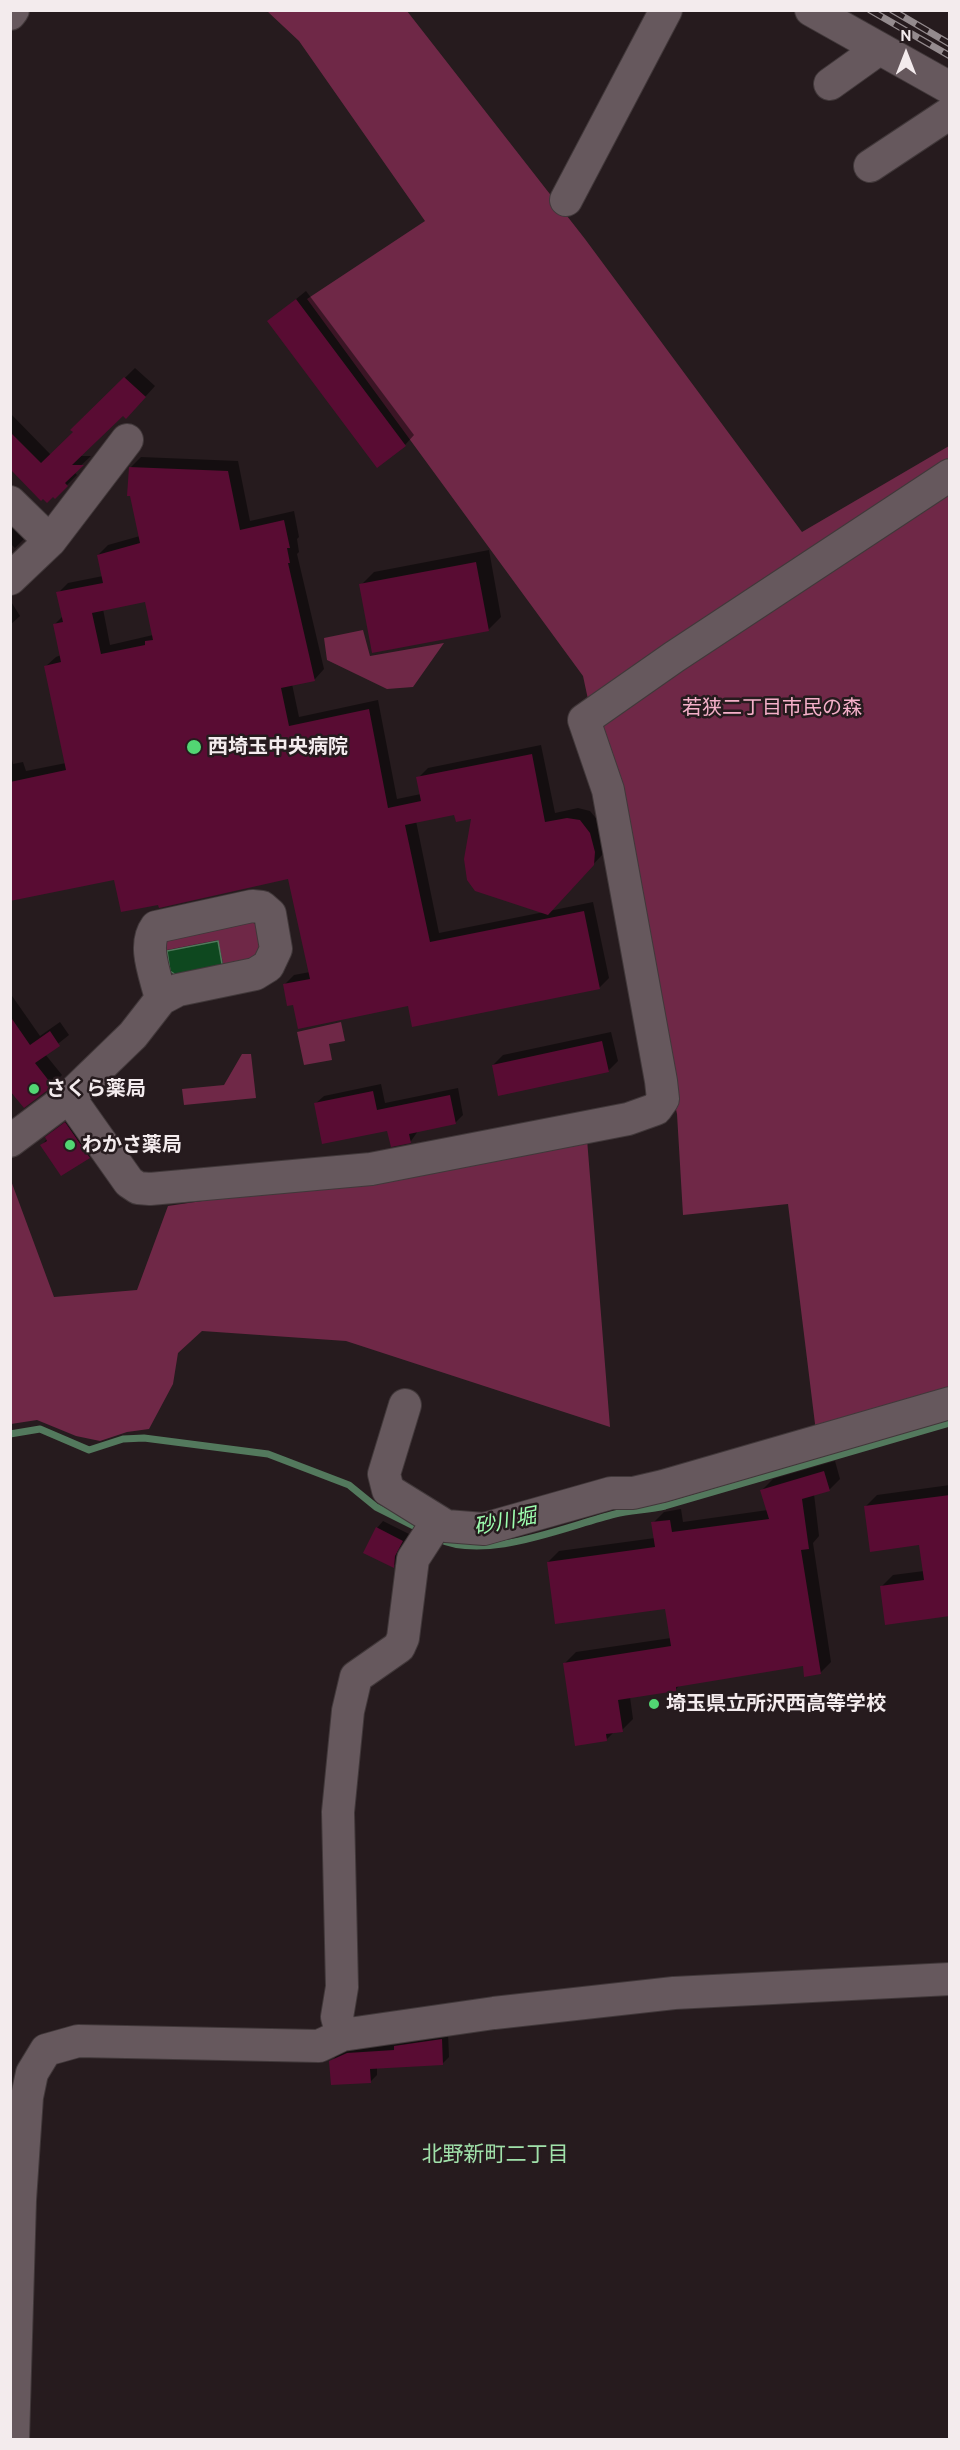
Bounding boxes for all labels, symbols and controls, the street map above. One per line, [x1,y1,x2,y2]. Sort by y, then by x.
north arrow [876,24,936,84]
text: N [900,26,912,45]
park label: 若狭二丁目市民の森 [682,696,862,720]
place label: 西埼玉中央病院 [208,735,348,759]
marker: 西埼玉中央病院 [185,738,203,756]
place label: さくら薬局 [46,1077,146,1101]
marker: さくら薬局 [27,1082,41,1096]
place label: わかさ薬局 [82,1133,182,1157]
marker: わかさ薬局 [63,1138,77,1152]
water label: 砂川堀 [472,1504,538,1540]
place label: 埼玉県立所沢西高等学校 [666,1692,886,1716]
marker: 埼玉県立所沢西高等学校 [647,1697,661,1711]
district label: 北野新町二丁目 [422,2142,568,2168]

